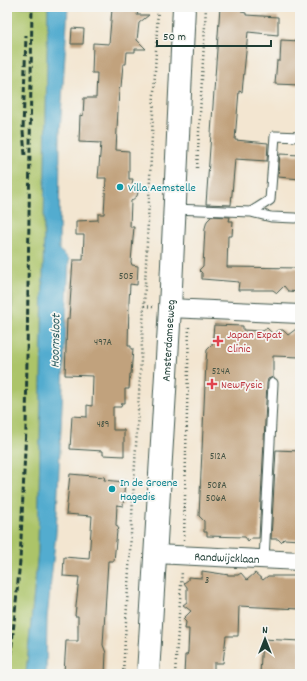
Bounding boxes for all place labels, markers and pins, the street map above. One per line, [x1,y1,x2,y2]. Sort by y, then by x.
place label: Villa Aemstelle [128,180,196,197]
marker: Villa Aemstelle [115,182,125,192]
place label: Japan Expat Clinic [227,327,283,358]
marker: Japan Expat Clinic [212,335,224,347]
place label: NewFysic [221,377,262,394]
marker: NewFysic [206,378,218,390]
place label: In de Groene Hagedis [120,475,178,506]
marker: In de Groene Hagedis [107,484,117,494]

